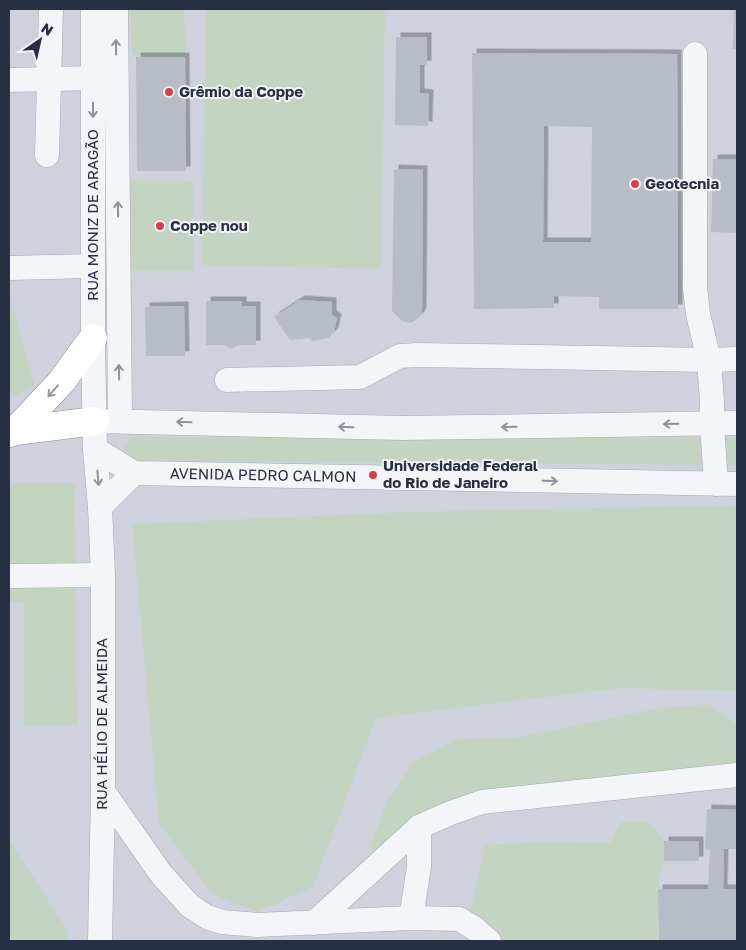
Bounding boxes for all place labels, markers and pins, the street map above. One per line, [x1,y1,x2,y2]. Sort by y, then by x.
place label: Grêmio da Coppe [179,82,303,100]
marker: Grêmio da Coppe [163,86,175,98]
place label: Geotecnia [645,174,719,192]
marker: Geotecnia [629,178,641,190]
place label: Coppe nou [170,216,248,234]
marker: Coppe nou [154,220,166,232]
place label: Universidade Federal do Rio de Janeiro [383,456,538,491]
marker: Universidade Federal do Rio de Janeiro [367,469,379,481]

